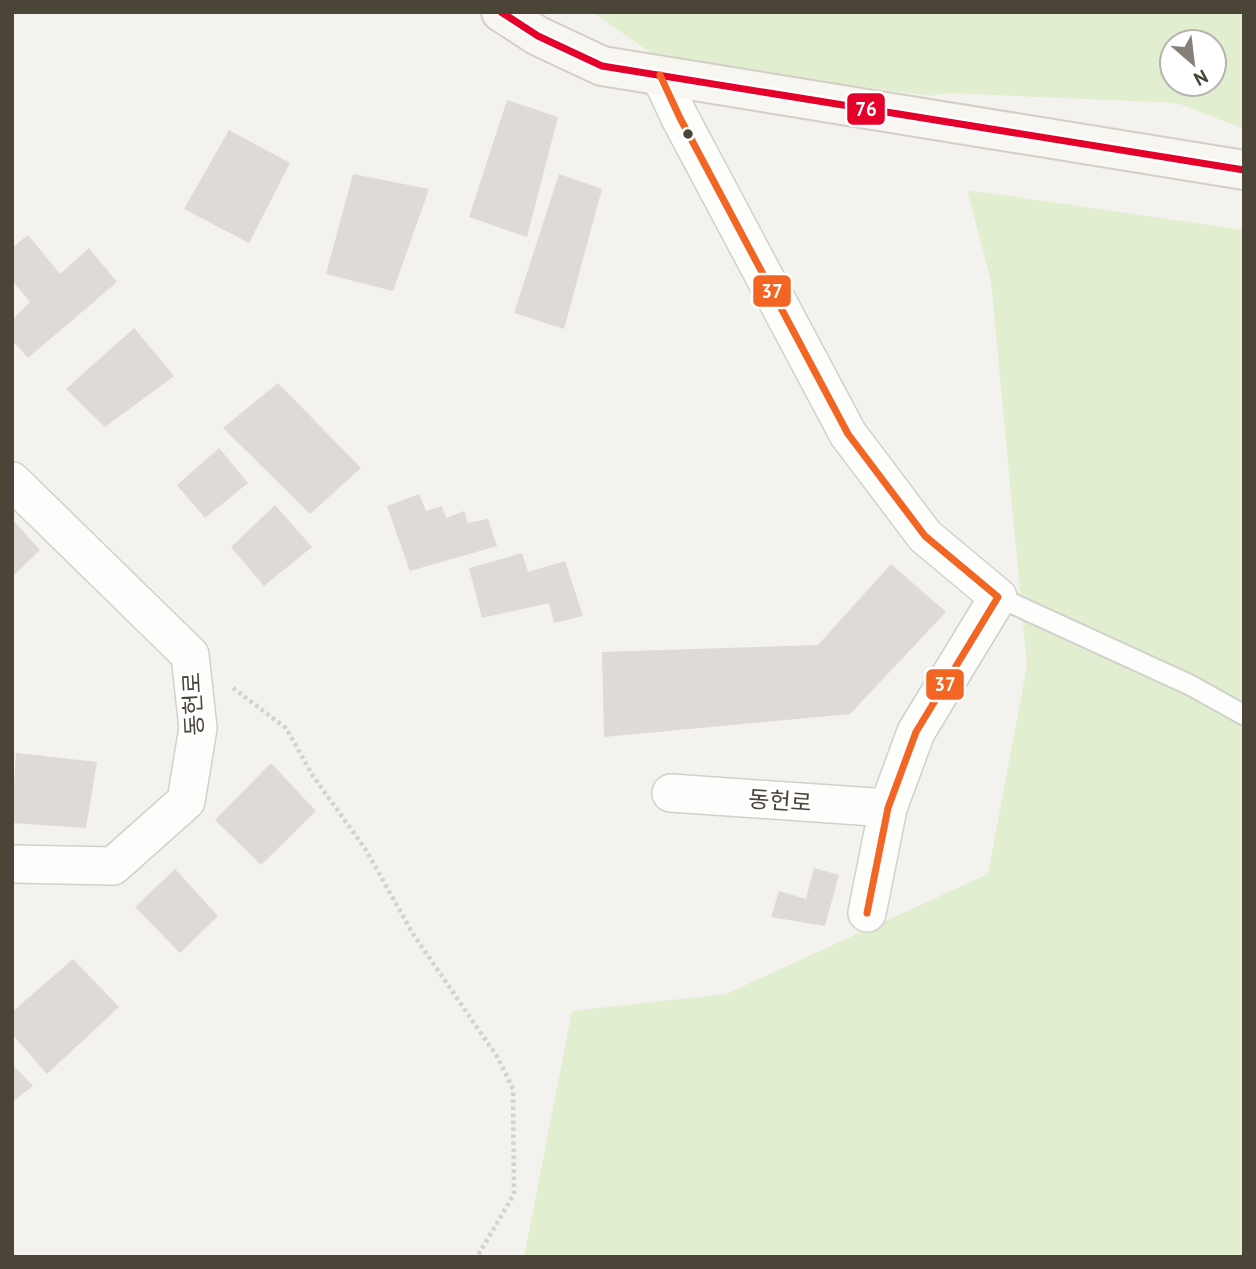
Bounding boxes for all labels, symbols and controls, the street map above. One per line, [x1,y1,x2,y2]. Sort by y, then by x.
north arrow [1158,28,1228,98]
text: N [1190,64,1212,92]
line badge: 76 [846,92,886,126]
text: 76 [855,97,877,121]
unlabelled marker [681,127,695,141]
line badge: 37 [752,274,792,308]
text: 37 [761,279,783,303]
line badge: 37 [925,668,965,701]
street label: 동헌로 [176,672,209,736]
text: 37 [934,672,956,696]
street label: 동헌로 [747,784,813,817]

